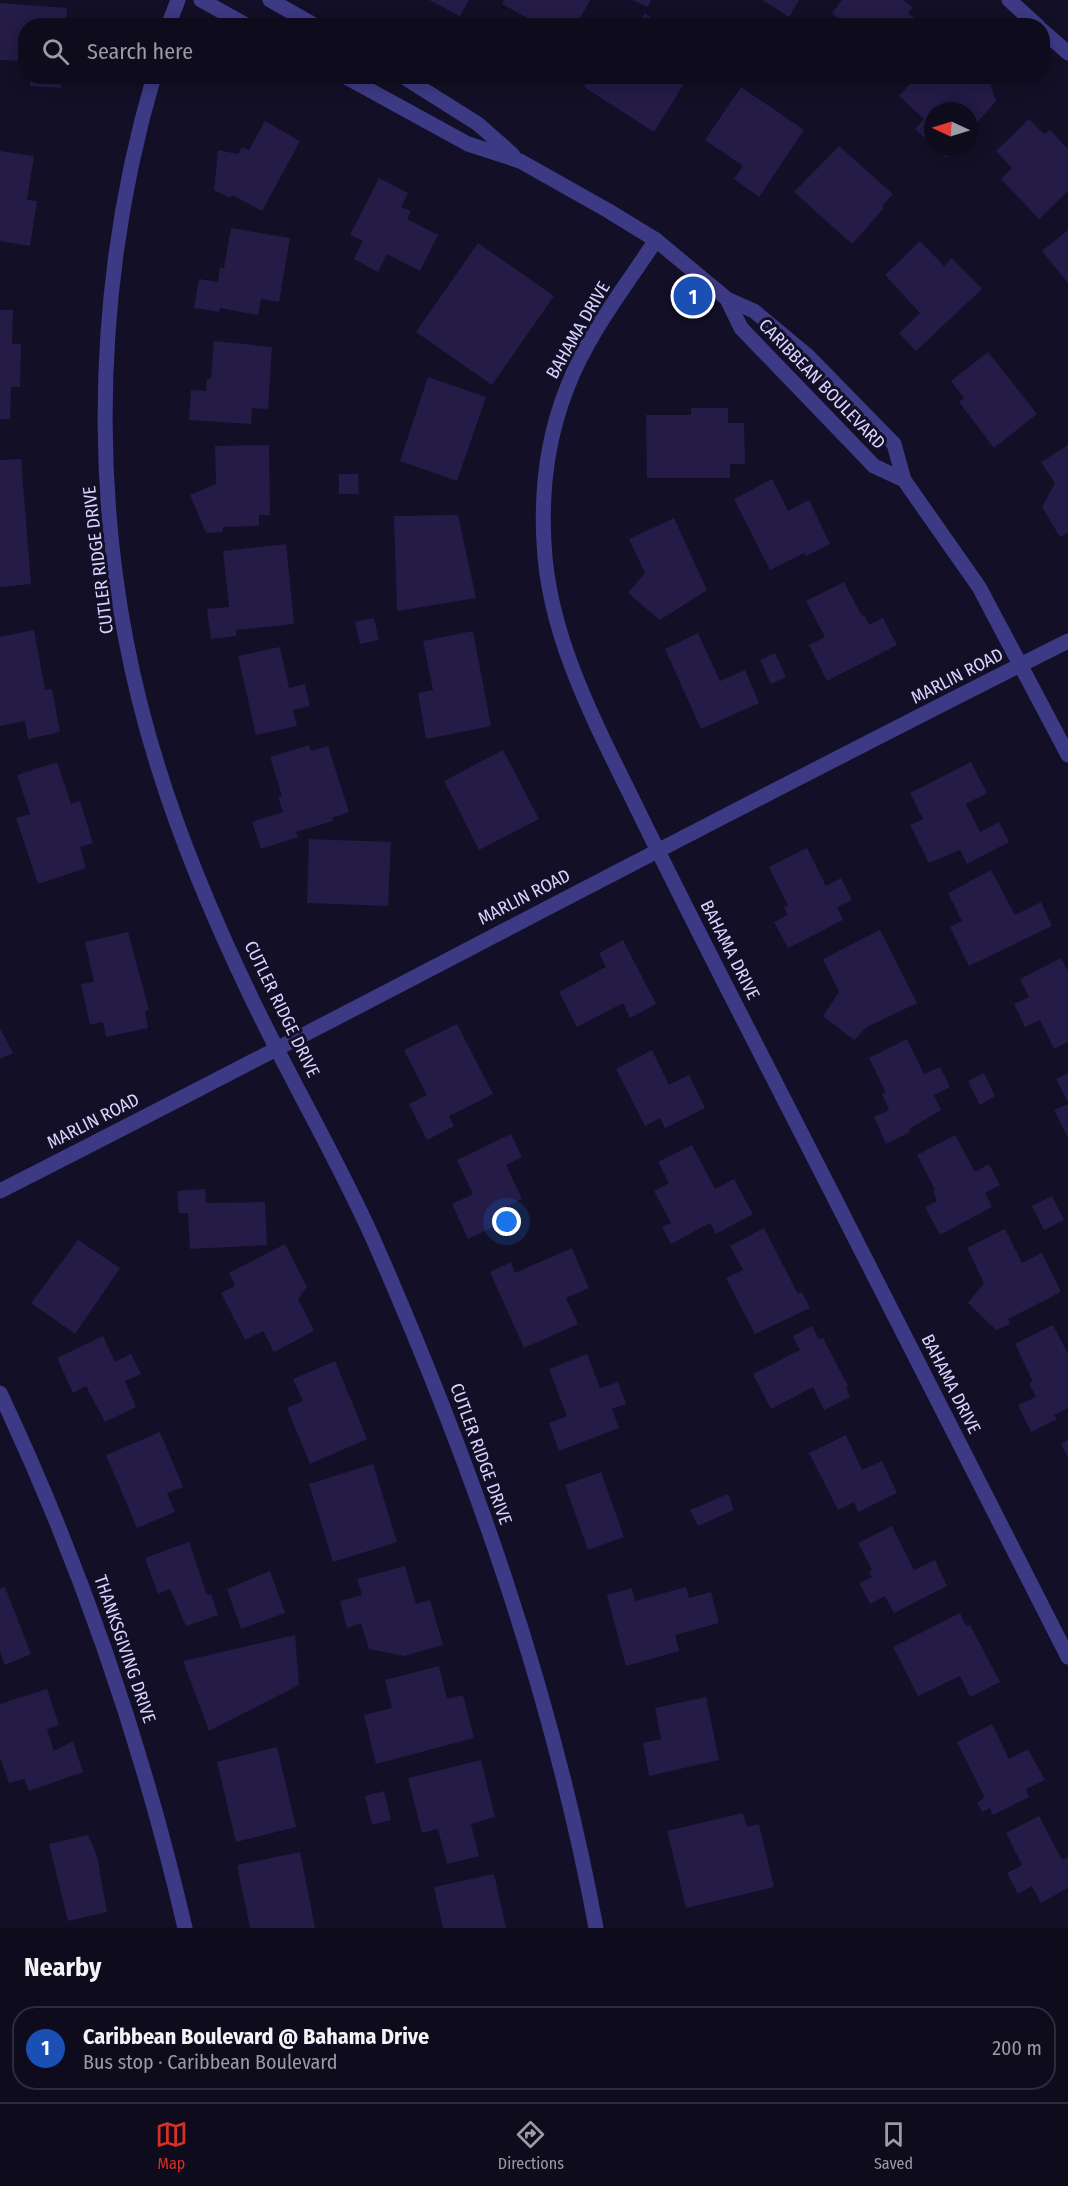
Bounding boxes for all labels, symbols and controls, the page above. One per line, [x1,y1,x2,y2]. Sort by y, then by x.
search box [18,18,1050,84]
icon: search [39,35,72,68]
text: Search here [87,38,193,65]
north arrow [924,102,978,156]
pin: 1 [674,274,712,318]
street label: BAHAMA DRIVE [541,277,615,383]
street label: CARIBBEAN BOULEVARD [754,314,890,454]
street label: CUTLER RIDGE DRIVE [78,485,118,635]
street label: MARLIN ROAD [907,643,1007,709]
street label: MARLIN ROAD [474,864,574,930]
street label: BAHAMA DRIVE [696,897,764,1003]
street label: CUTLER RIDGE DRIVE [239,937,325,1081]
street label: MARLIN ROAD [43,1088,143,1154]
your location [492,1207,521,1236]
street label: BAHAMA DRIVE [917,1331,985,1437]
street label: CUTLER RIDGE DRIVE [445,1380,517,1528]
street label: THANKSGIVING DRIVE [89,1572,161,1726]
text: Nearby [24,1952,101,1983]
text: Caribbean Boulevard @ Bahama Drive [83,2023,429,2050]
text: 1 [41,2036,50,2060]
text: 200 m [992,2036,1042,2060]
text: Bus stop · Caribbean Boulevard [83,2050,337,2074]
tab: Map [155,2118,188,2173]
tab: Directions [498,2118,564,2173]
tab: Saved [874,2118,913,2173]

